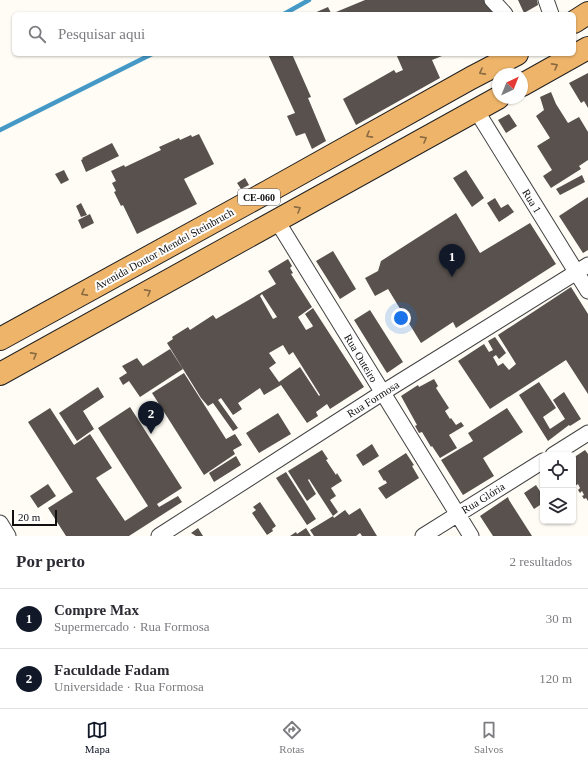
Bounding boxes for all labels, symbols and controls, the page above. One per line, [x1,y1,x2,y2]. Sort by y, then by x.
search box [12,12,576,56]
icon: search [26,23,48,45]
text: Pesquisar aqui [58,26,145,42]
one-way arrow [551,63,558,71]
one-way arrow [479,67,487,75]
north arrow [492,68,528,104]
one-way arrow [366,131,373,138]
one-way arrow [420,136,428,144]
street label: Rua 1 [520,187,544,215]
road number: CE-060 [238,189,280,205]
street label: Avenida Doutor Mendel Steinbruch [92,205,236,292]
one-way arrow [294,206,302,213]
pin: 1 [439,244,465,277]
one-way arrow [81,289,88,296]
one-way arrow [144,289,151,297]
your location [391,308,411,328]
street label: Rua Outeiro [342,332,380,385]
one-way arrow [30,352,37,359]
street label: Rua Formosa [345,378,401,420]
pin: 2 [138,401,164,434]
map controls [540,452,576,524]
button: locate [540,452,576,488]
street label: Rua Glória [459,480,507,516]
button: layers [540,488,576,524]
scale bar [12,508,57,527]
text: 20 m [18,511,40,523]
text: Por perto [16,552,85,571]
text: 2 resultados [510,554,572,569]
text: Compre Max [54,602,139,618]
text: 1 [26,611,32,626]
text: 30 m [546,611,572,626]
text: Supermercado · Rua Formosa [54,619,210,634]
text: Faculdade Fadam [54,662,169,678]
text: 2 [26,671,32,686]
text: 120 m [539,671,572,686]
text: Universidade · Rua Formosa [54,679,204,694]
tab: Mapa [85,719,110,755]
tab: Rotas [279,719,304,755]
tab: Salvos [474,719,503,755]

